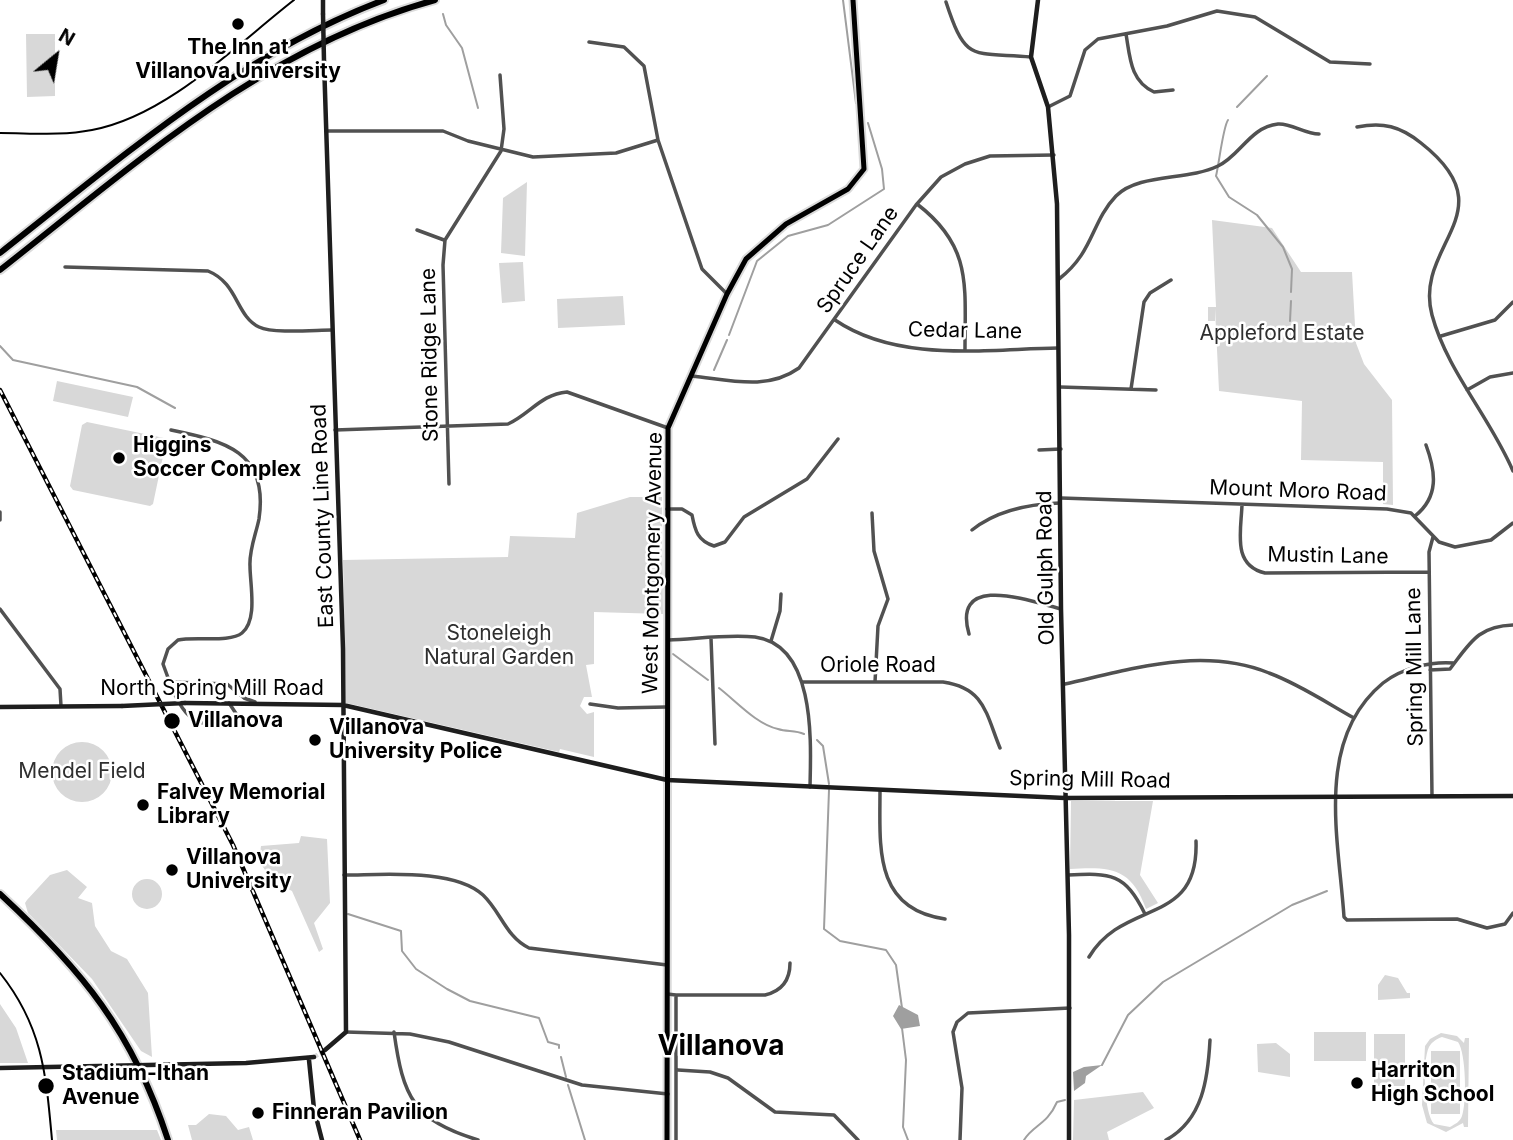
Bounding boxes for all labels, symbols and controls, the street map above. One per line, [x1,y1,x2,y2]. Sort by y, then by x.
marker: The Inn at Villanova University [230,16,246,32]
north arrow [21,21,91,91]
text: N [55,24,79,51]
place label: The Inn at Villanova University [135,35,341,85]
street label: Spruce Lane [812,202,904,318]
street label: Stone Ridge Lane [416,268,444,442]
street label: Cedar Lane [908,317,1022,345]
park label: Appleford Estate [1200,321,1364,347]
street label: East County Line Road [306,404,340,628]
street label: West Montgomery Avenue [638,432,668,694]
place label: Higgins Soccer Complex [133,433,301,483]
marker: Higgins Soccer Complex [111,450,127,466]
street label: Mount Moro Road [1209,475,1387,507]
street label: Old Gulph Road [1032,490,1060,646]
street label: Mustin Lane [1267,542,1389,570]
street label: Spring Mill Lane [1401,587,1429,747]
park label: Stoneleigh Natural Garden [424,621,574,671]
street label: Oriole Road [820,653,936,679]
street label: North Spring Mill Road [100,676,324,702]
place label: Villanova [188,708,283,734]
marker: Villanova [162,711,182,731]
place label: Villanova University Police [329,715,502,765]
marker: Villanova University Police [307,732,323,748]
park label: Mendel Field [18,759,146,785]
street label: Spring Mill Road [1009,766,1171,794]
place label: Falvey Memorial Library [157,780,325,830]
marker: Falvey Memorial Library [135,797,151,813]
place label: Villanova University [186,845,292,895]
marker: Villanova University [164,862,180,878]
district label: Villanova [658,1030,784,1064]
place label: Harriton High School [1371,1058,1494,1108]
place label: Stadium-Ithan Avenue [62,1061,209,1111]
marker: Harriton High School [1349,1075,1365,1091]
marker: Stadium-Ithan Avenue [36,1076,56,1096]
place label: Finneran Pavilion [272,1100,448,1126]
marker: Finneran Pavilion [250,1105,266,1121]

